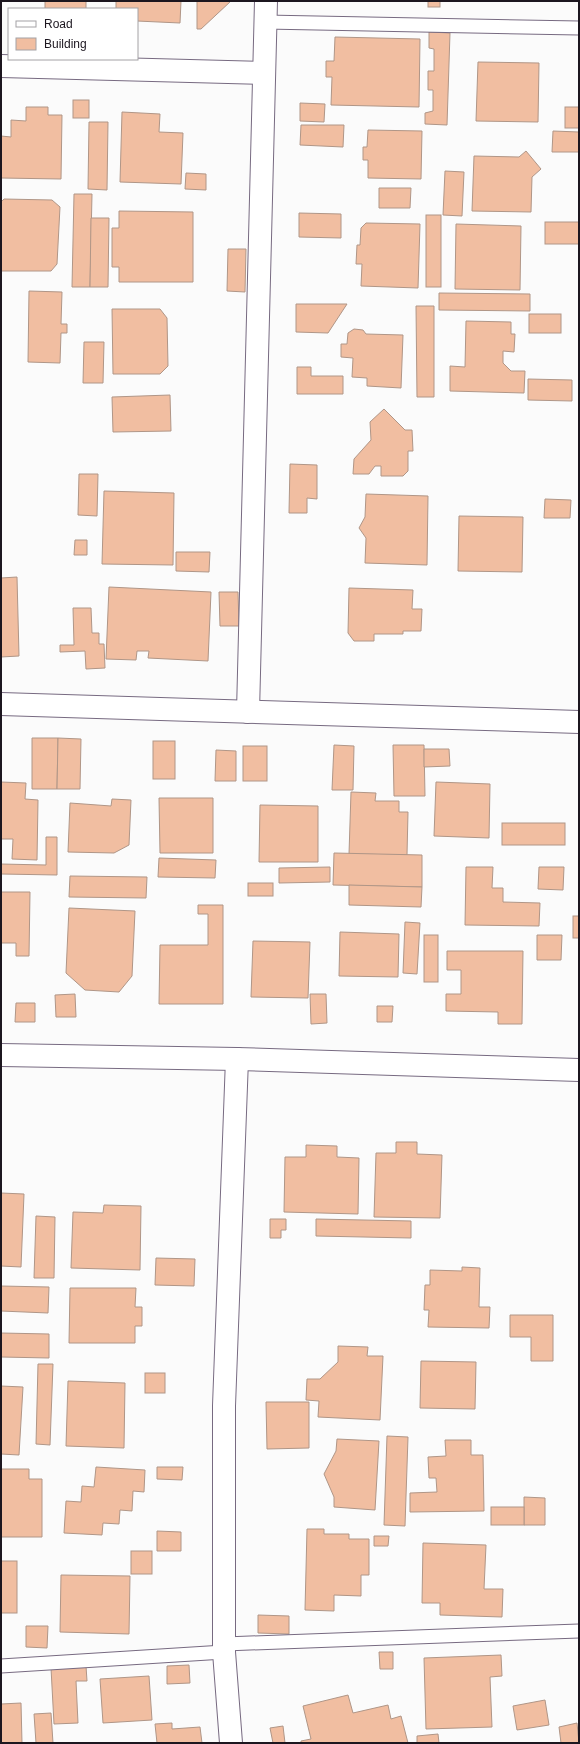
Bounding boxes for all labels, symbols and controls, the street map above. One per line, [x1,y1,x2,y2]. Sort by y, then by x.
legend [8,8,138,60]
text: Road [44,17,73,31]
text: Building [44,37,87,51]

